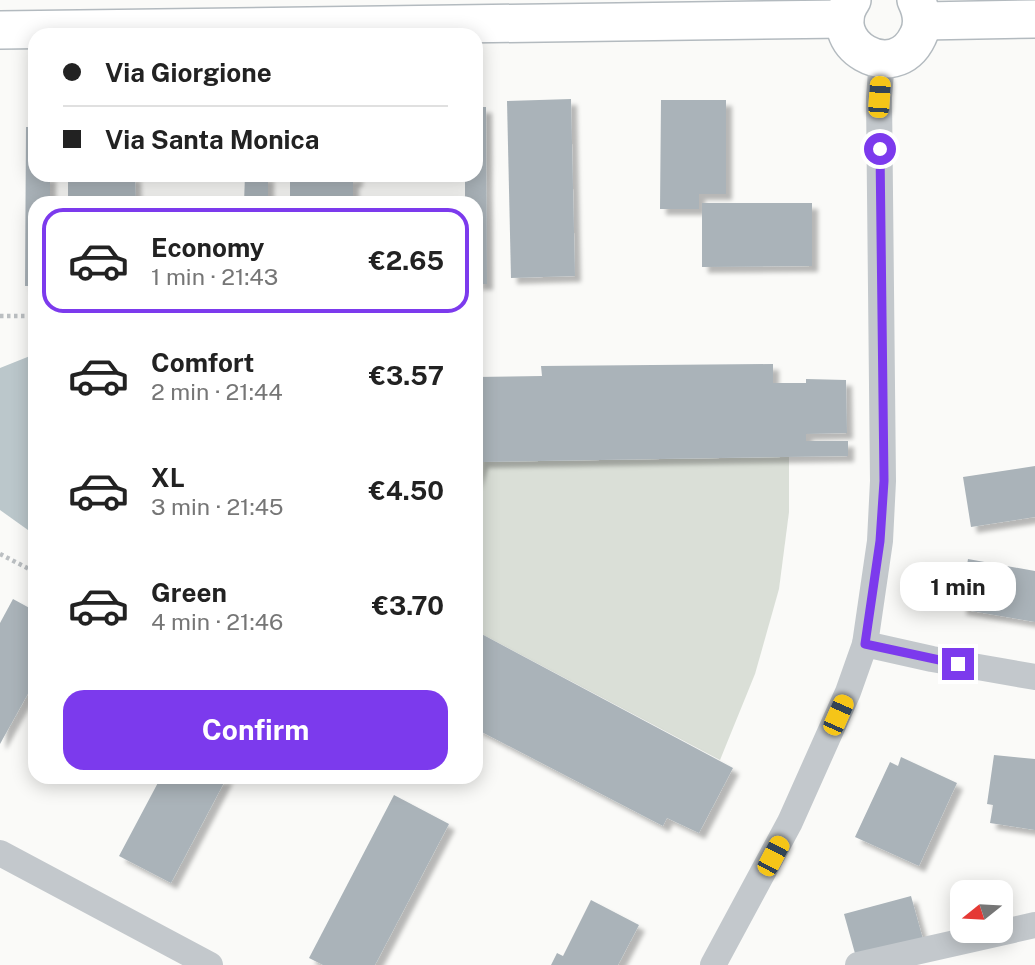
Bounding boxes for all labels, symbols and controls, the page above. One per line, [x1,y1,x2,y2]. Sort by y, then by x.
text: Via Giorgione [105,57,272,88]
car [868,75,891,119]
text: Via Santa Monica [105,124,319,155]
route start [864,133,896,165]
icon: car [67,229,130,292]
text: Economy [151,232,264,263]
text: €2.65 [369,245,444,276]
text: 1 min · 21:43 [151,263,278,290]
icon: car [67,344,130,407]
text: Comfort [151,347,254,378]
text: €3.57 [369,360,444,391]
text: 2 min · 21:44 [151,378,283,405]
icon: car [67,459,130,522]
text: XL [151,462,185,493]
text: €4.50 [369,475,444,506]
text: 3 min · 21:45 [151,493,284,520]
callout: 1 min [900,562,1016,612]
text: 1 min [930,573,986,600]
icon: car [67,574,130,637]
text: Green [151,577,227,608]
text: €3.70 [372,590,444,621]
text: 4 min · 21:46 [151,608,283,635]
route end [942,648,974,680]
button: Confirm [63,690,448,770]
car [820,692,857,738]
car [754,833,793,879]
north arrow [950,880,1013,943]
map controls [950,880,1013,943]

